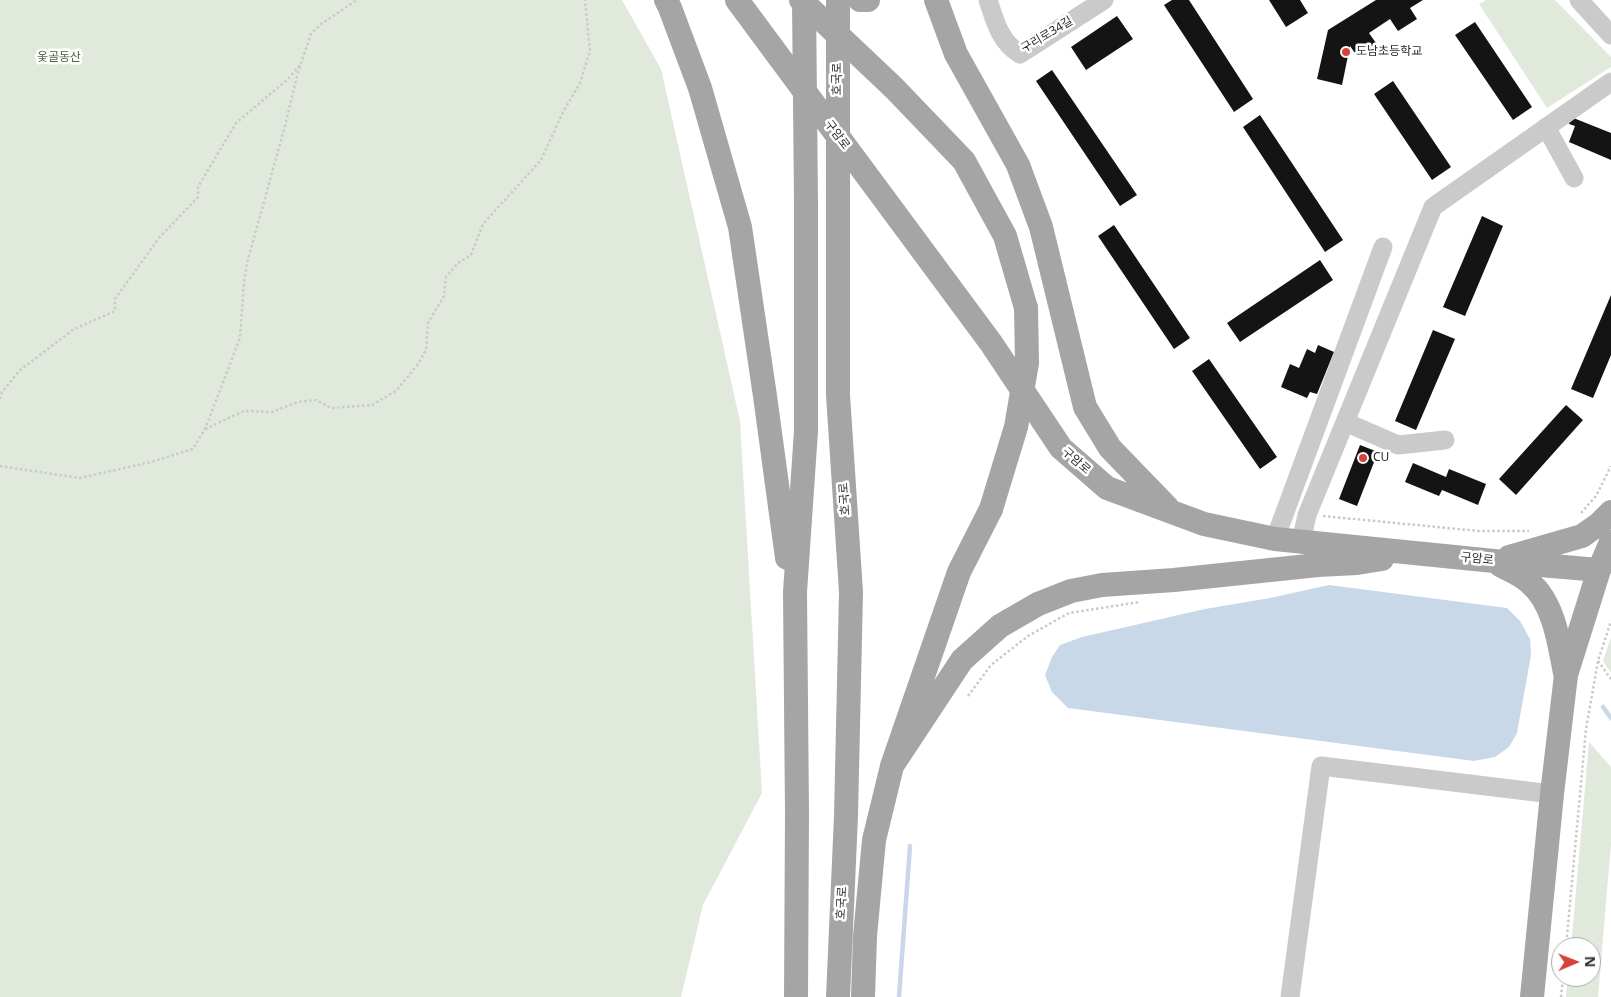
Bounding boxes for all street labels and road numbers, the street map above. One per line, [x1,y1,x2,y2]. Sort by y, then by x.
street label: 구리로34길 [1018,14,1076,56]
street label: 호국로 [831,62,845,96]
street label: 구암로 [821,117,853,153]
street label: 구암로 [1059,445,1093,477]
street label: 호국로 [837,482,853,516]
street label: 구암로 [1460,550,1494,568]
street label: 호국로 [834,886,850,920]

